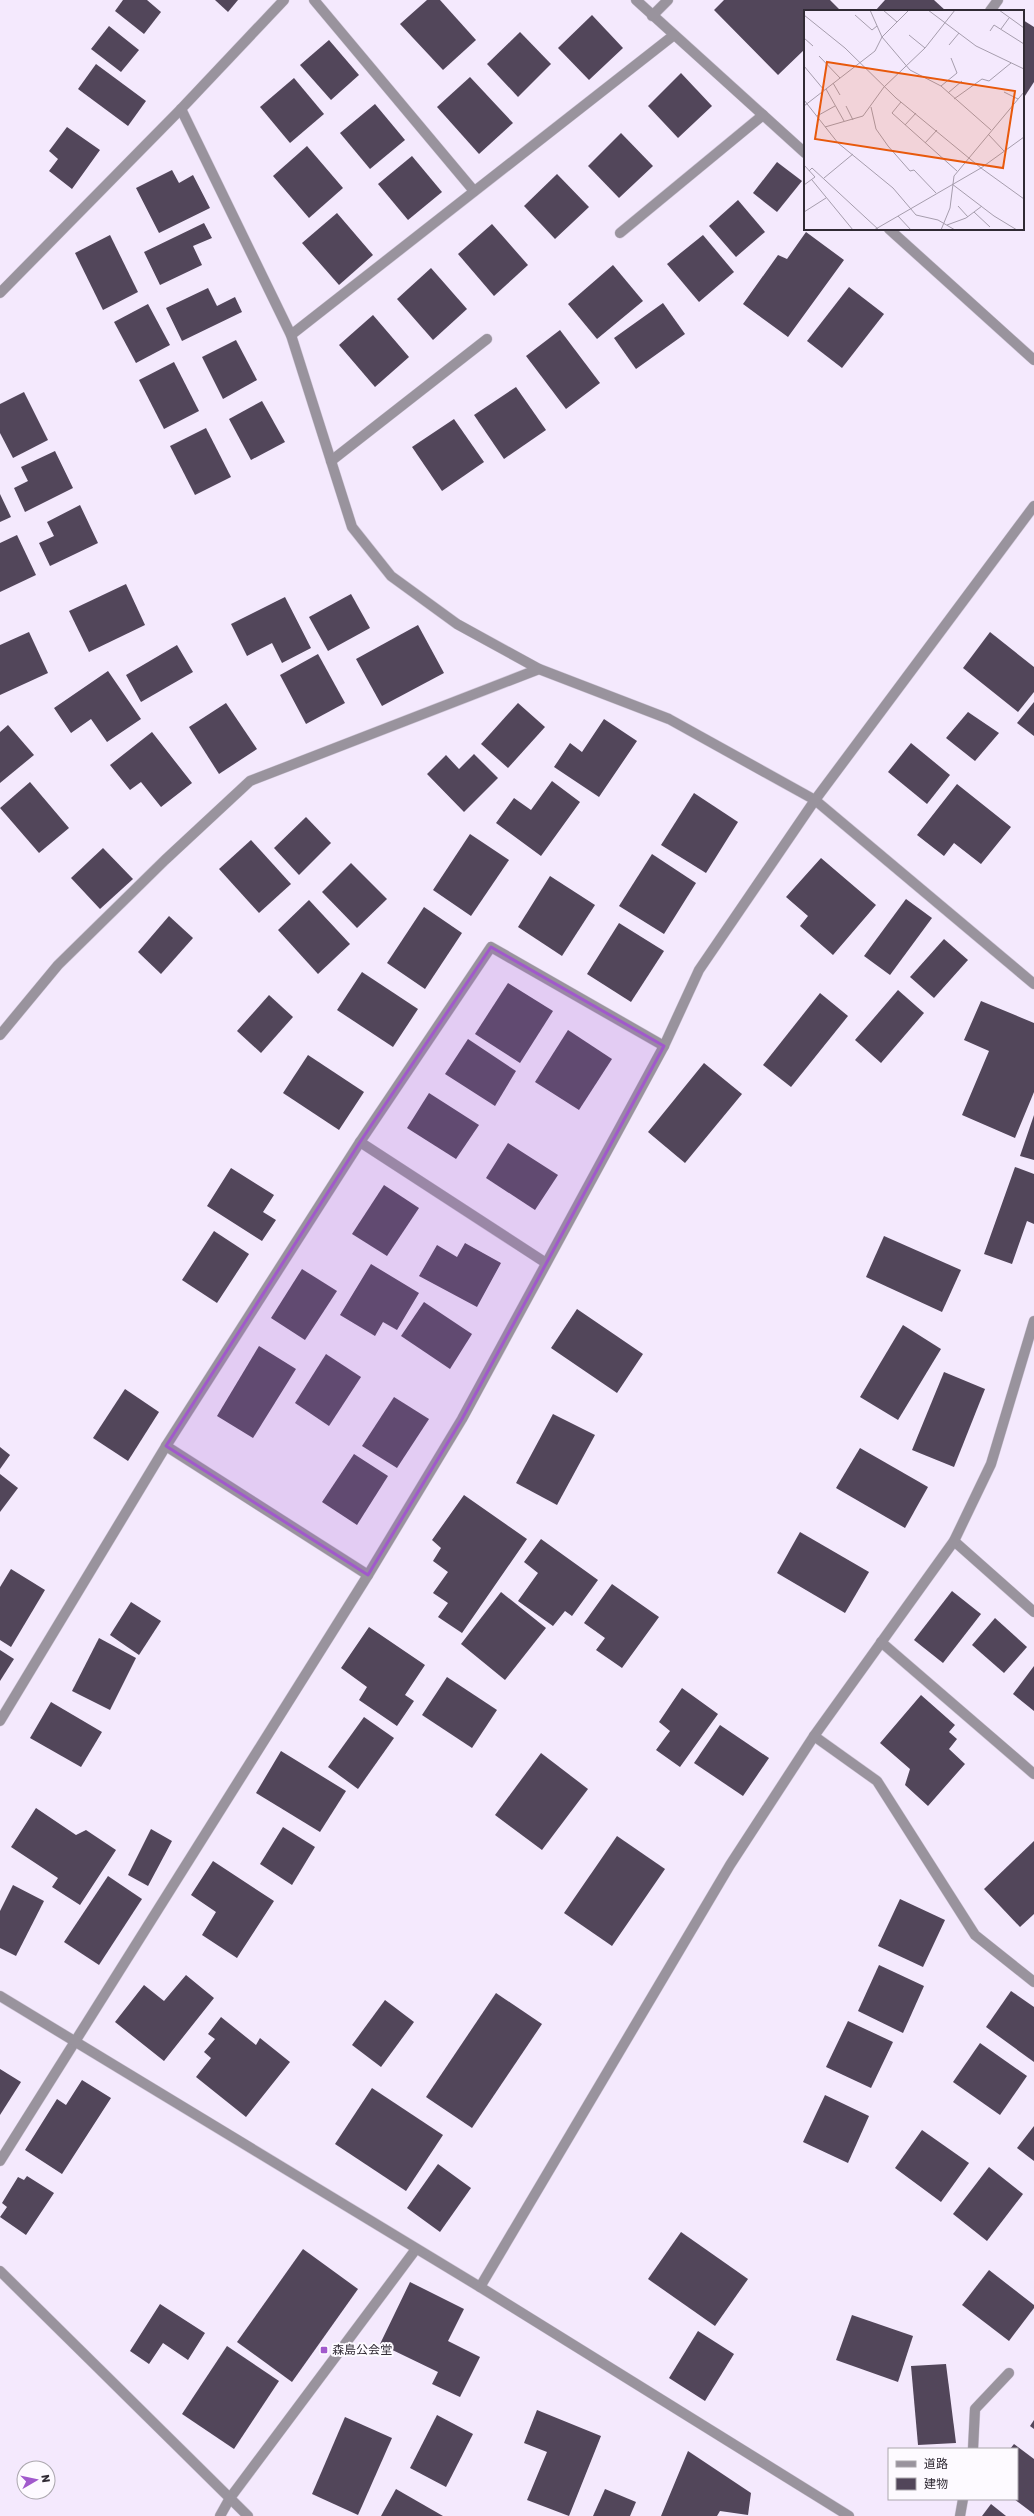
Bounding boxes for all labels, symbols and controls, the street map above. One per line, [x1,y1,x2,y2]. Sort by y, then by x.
inset map [804,10,1024,230]
place label: 森島公会堂 [332,2343,392,2357]
marker: 森島公会堂 [319,2345,329,2355]
legend [888,2448,1018,2500]
text: 道路 [924,2457,948,2471]
north arrow [16,2460,56,2500]
text: N [38,2474,52,2484]
text: 建物 [924,2477,948,2491]

